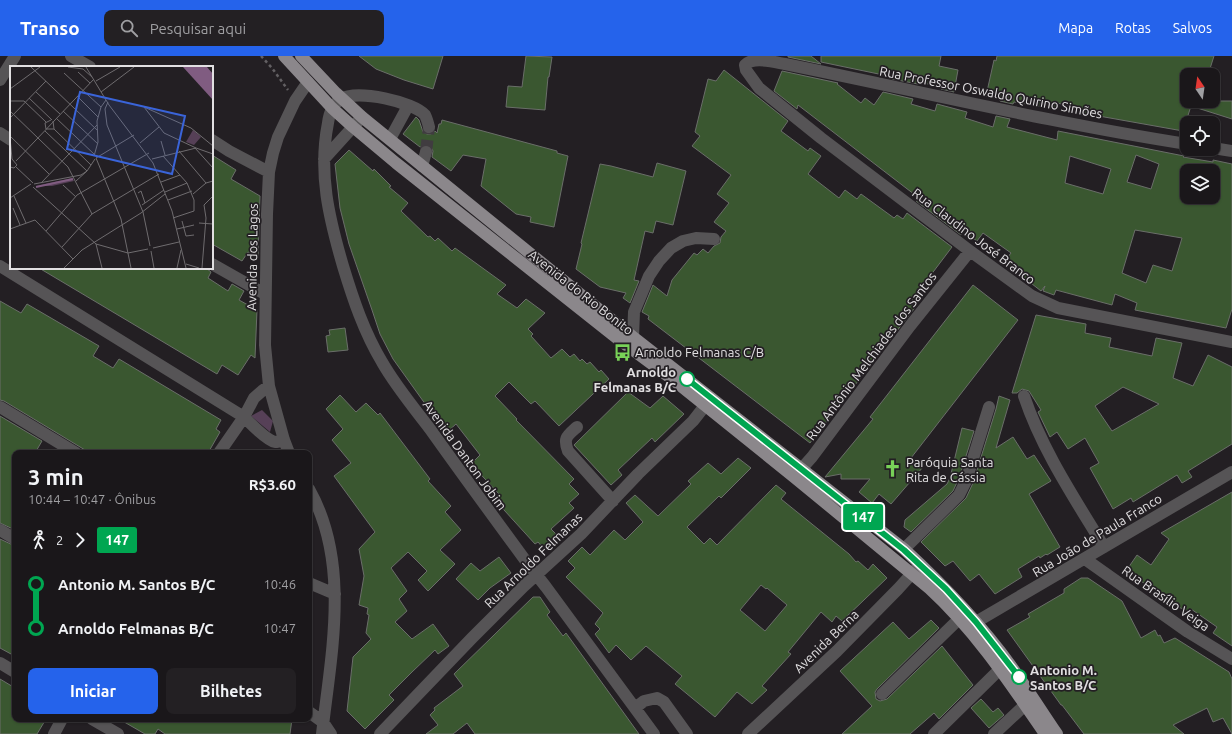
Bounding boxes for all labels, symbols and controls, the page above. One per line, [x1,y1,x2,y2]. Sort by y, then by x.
search box [104,10,384,46]
text: Transo [20,17,80,39]
icon: search [118,17,140,39]
text: Pesquisar aqui [150,20,246,37]
text: Mapa [1058,20,1093,36]
text: Rotas [1115,20,1151,36]
text: Salvos [1173,20,1212,36]
street label: Rua Professor Oswaldo Quirino Simões [878,63,1104,122]
inset map [10,66,213,269]
north arrow [1180,68,1220,108]
map controls [1180,68,1220,204]
button: locate [1180,116,1220,156]
button: layers [1180,164,1220,204]
street label: Rua Claudino José Branco [910,185,1038,287]
street label: Avenida dos Lagos [244,203,260,311]
street label: Avenida do Rio Bonito [526,247,636,337]
street label: Rua Antônio Melchiades dos Santos [803,269,939,443]
bus stop icon: Arnoldo Felmanas C/B [612,342,632,362]
place label: Arnoldo Felmanas C/B [635,345,764,359]
place label: Arnoldo Felmanas B/C [593,365,677,394]
marker: Arnoldo Felmanas B/C [679,371,695,387]
street label: Avenida Danton Jobim [421,397,509,513]
place label: Paróquia Santa Rita de Cássia [906,455,993,484]
church icon: Paróquia Santa Rita de Cássia [883,459,903,479]
text: 3 min [28,464,84,489]
text: R$3.60 [249,476,296,493]
street label: Rua João de Paula Franco [1030,491,1164,579]
text: 10:44 – 10:47 · Ônibus [28,492,156,506]
line badge: 147 [840,504,886,530]
street label: Rua Arnoldo Felmanas [481,509,585,610]
text: 147 [851,509,875,525]
icon: walk [28,529,50,551]
icon: forward [69,529,91,551]
text: 147 [105,532,129,548]
text: 2 [56,533,63,547]
street label: Rua Brasílio Veiga [1120,563,1212,633]
text: Antonio M. Santos B/C [58,576,215,593]
text: 10:46 [263,577,296,591]
street label: Avenida Berna [791,607,861,675]
text: Arnoldo Felmanas B/C [58,620,214,637]
text: 10:47 [263,621,296,635]
place label: Antonio M. Santos B/C [1030,663,1097,692]
button: Iniciar [28,668,158,714]
button: Bilhetes [166,668,296,714]
marker: Antonio M. Santos B/C [1011,669,1027,685]

